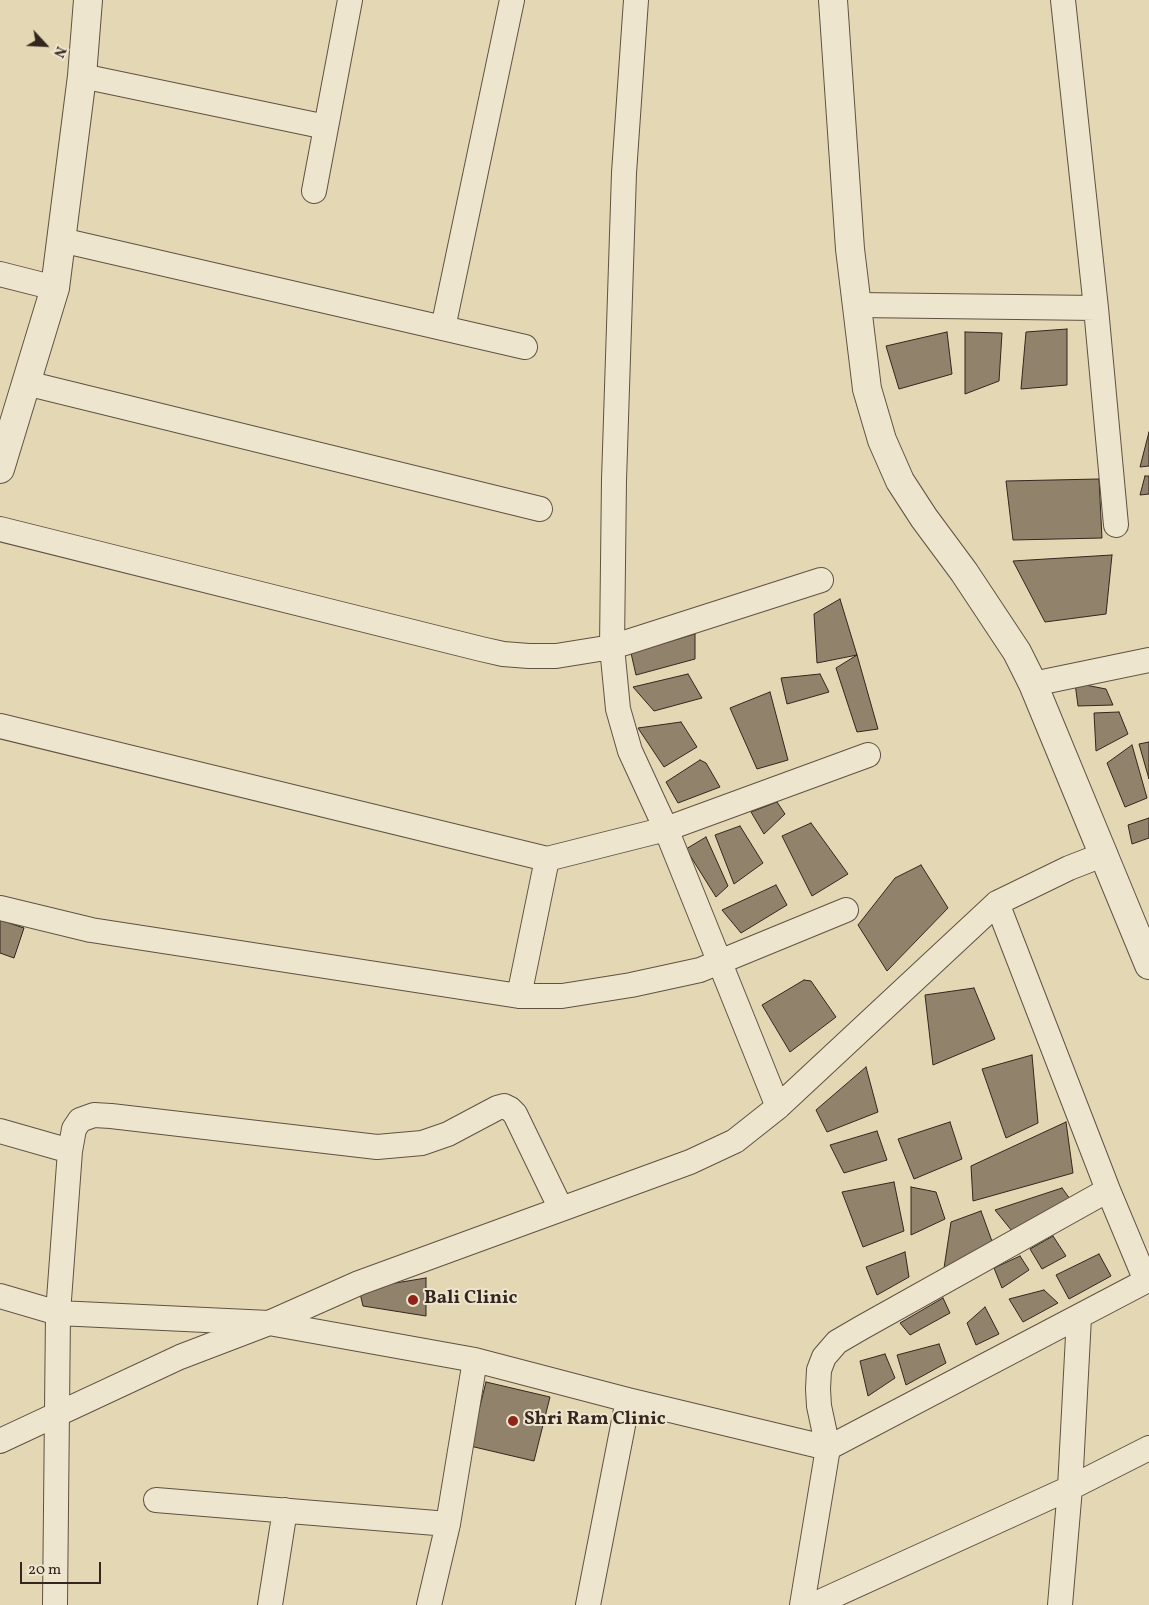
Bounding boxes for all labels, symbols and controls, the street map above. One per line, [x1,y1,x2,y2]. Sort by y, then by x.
north arrow [20,20,70,70]
text: N [48,43,70,60]
place label: Bali Clinic [424,1289,517,1311]
marker: Bali Clinic [406,1293,420,1307]
place label: Shri Ram Clinic [524,1410,666,1432]
marker: Shri Ram Clinic [506,1414,520,1428]
scale bar [22,1552,104,1584]
text: 20 m [28,1560,61,1581]

